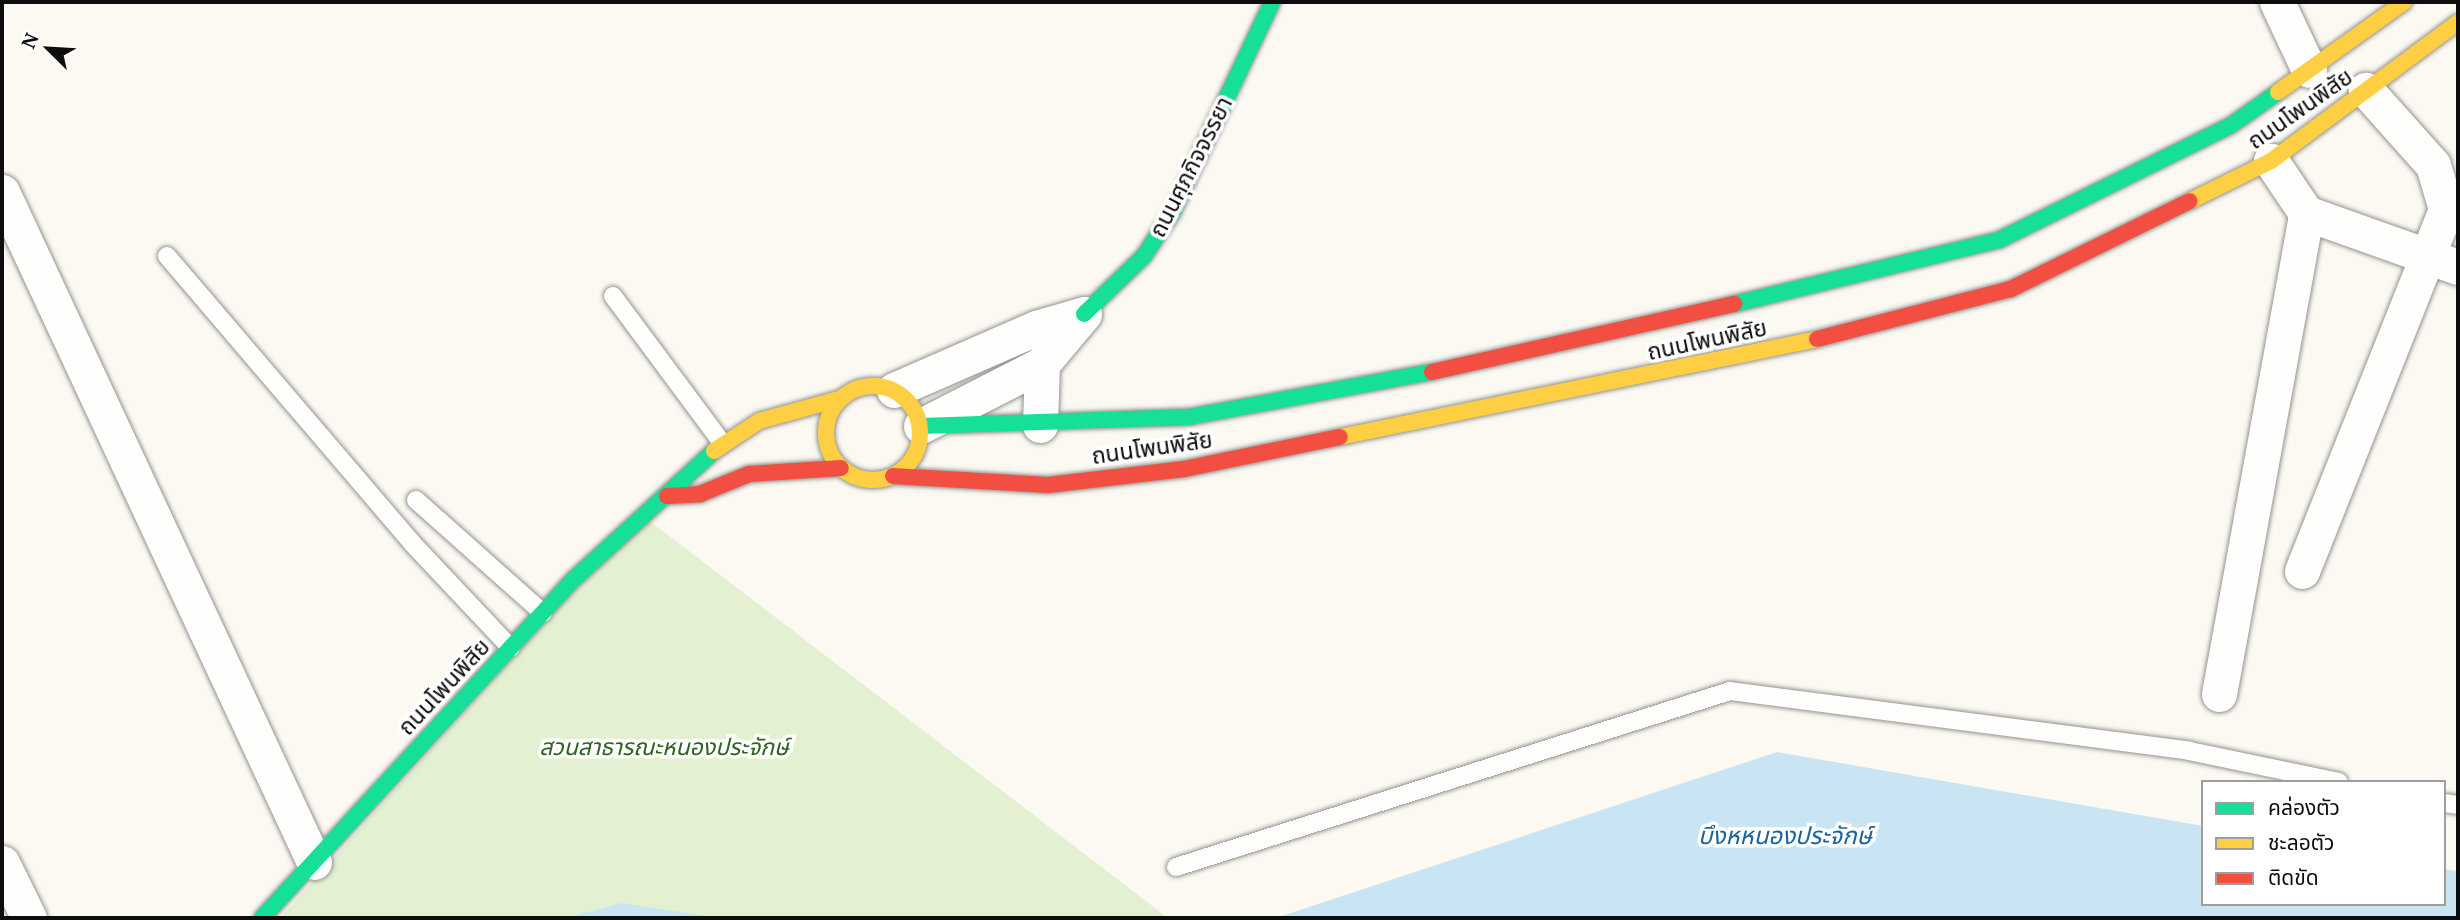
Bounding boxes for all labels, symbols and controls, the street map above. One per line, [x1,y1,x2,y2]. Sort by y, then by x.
north arrow [14,14,84,84]
text: N [15,29,44,52]
street label: ถนนโพนพิสัย [2242,63,2358,155]
street label: ถนนศุภกิจจรรยา [1144,92,1238,242]
street label: ถนนโพนพิสัย [1645,314,1769,366]
street label: ถนนโพนพิสัย [1090,426,1214,470]
street label: ถนนโพนพิสัย [392,633,496,741]
park label: สวนสาธารณะหนองประจักษ์ [539,733,789,761]
legend [2201,780,2446,906]
text: คล่องตัว [2268,793,2340,821]
water label: บึงหหนองประจักษ์ [1698,822,1872,850]
text: ชะลอตัว [2268,828,2334,856]
text: ติดขัด [2268,863,2319,891]

